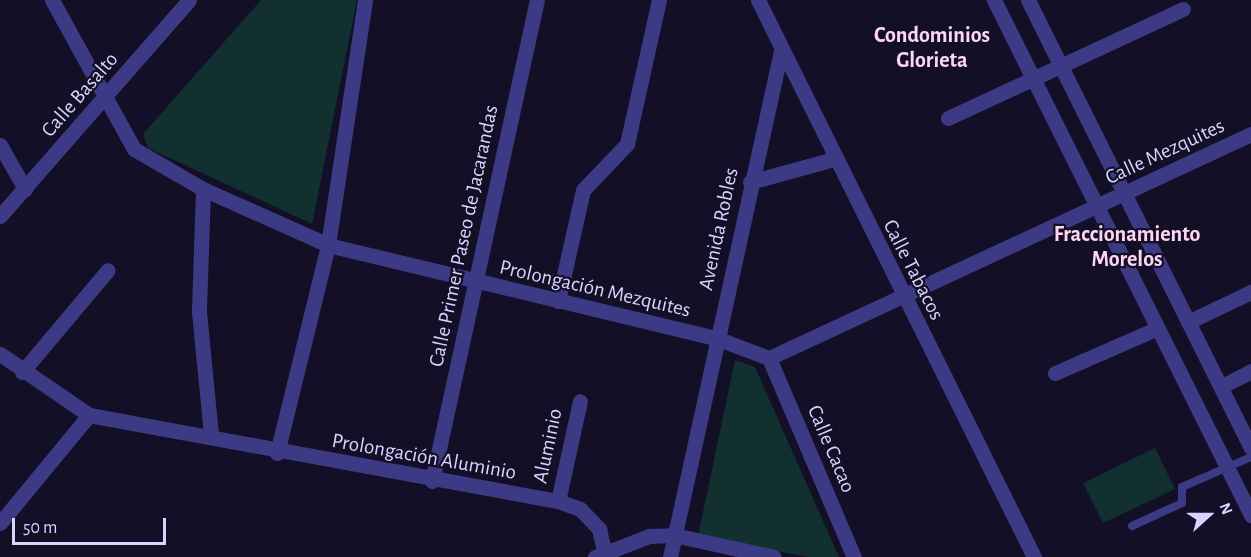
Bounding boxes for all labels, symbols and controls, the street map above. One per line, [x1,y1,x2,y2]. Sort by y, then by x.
district label: Condominios Glorieta [874,22,990,74]
street label: Calle Basalto [36,47,124,143]
street label: Calle Primer Paseo de Jacarandas [424,103,504,369]
street label: Calle Mezquites [1101,113,1229,191]
street label: Avenida Robles [694,165,744,293]
street label: Calle Tabacos [877,216,949,324]
district label: Fraccionamiento Morelos [1054,221,1200,272]
street label: Prolongación Mezquites [497,255,693,323]
street label: Calle Cacao [801,401,861,497]
street label: Aluminio [528,406,568,486]
street label: Prolongación Aluminio [330,428,518,486]
north arrow [1179,485,1239,545]
text: N [1216,500,1235,517]
scale bar [15,506,170,544]
text: 50 m [23,519,57,537]

